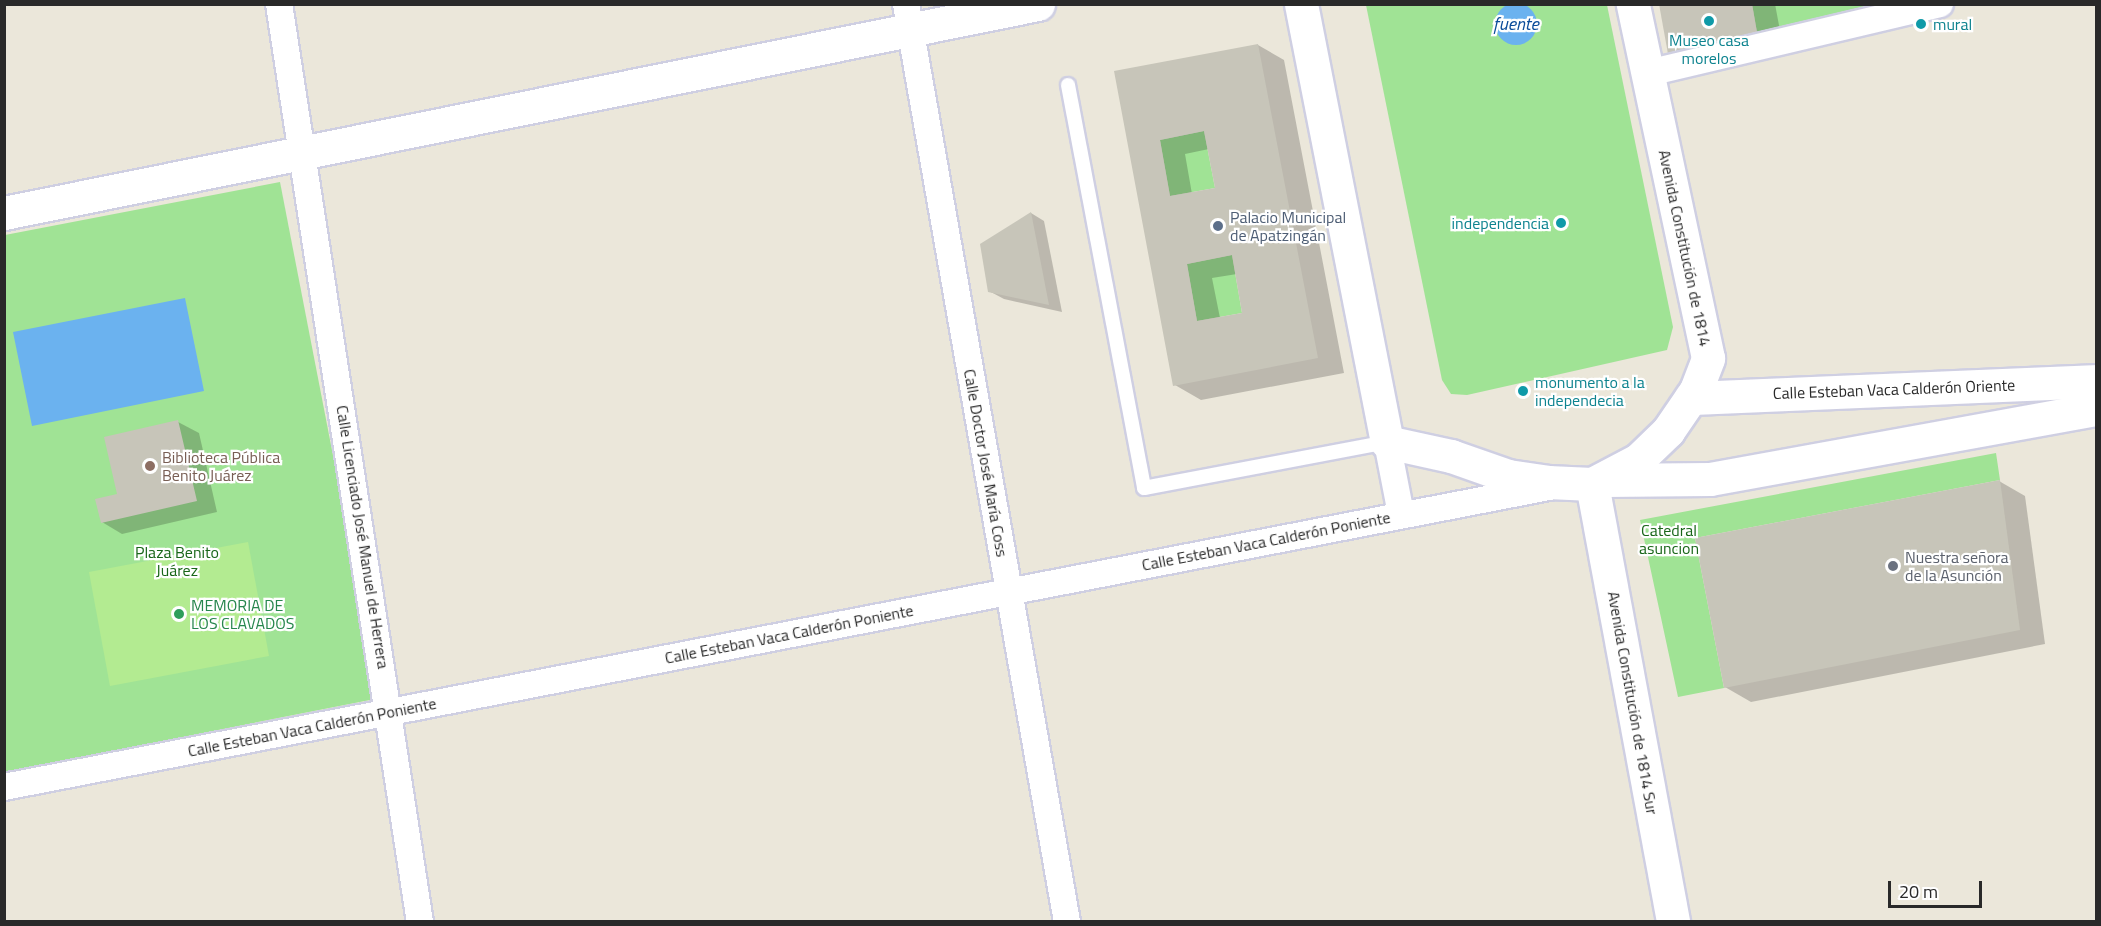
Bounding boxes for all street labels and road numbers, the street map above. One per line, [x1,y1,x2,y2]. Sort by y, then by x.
street label: Avenida Constitución de 1814 [1655,148,1715,348]
street label: Calle Doctor José María Coss [960,368,1012,558]
street label: Calle Esteban Vaca Calderón Oriente [1773,375,2015,403]
street label: Calle Licenciado José Manuel de Herrera [333,404,393,670]
street label: Calle Esteban Vaca Calderón Poniente [1140,507,1392,575]
street label: Avenida Constitución de 1814 Sur [1604,590,1662,816]
street label: Calle Esteban Vaca Calderón Poniente [663,600,915,668]
street label: Calle Esteban Vaca Calderón Poniente [186,693,438,761]

